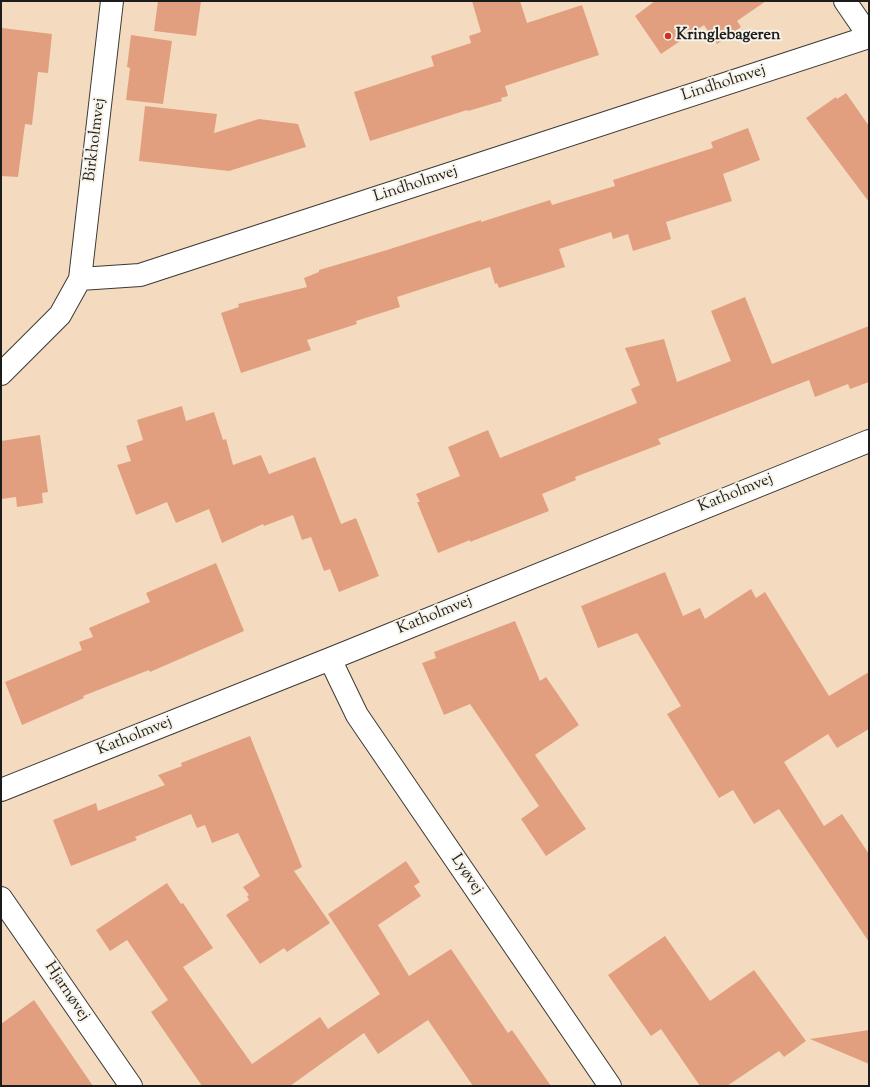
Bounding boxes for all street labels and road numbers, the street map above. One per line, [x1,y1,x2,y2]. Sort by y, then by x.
street label: Lindholmvej [679,61,769,107]
street label: Birkholmvej [81,97,111,183]
street label: Lindholmvej [371,162,461,208]
street label: Katholmvej [696,470,776,518]
street label: Katholmvej [395,592,475,640]
street label: Katholmvej [95,713,175,761]
street label: Lyøvej [446,851,486,899]
street label: Hjarnøvej [39,959,93,1025]

